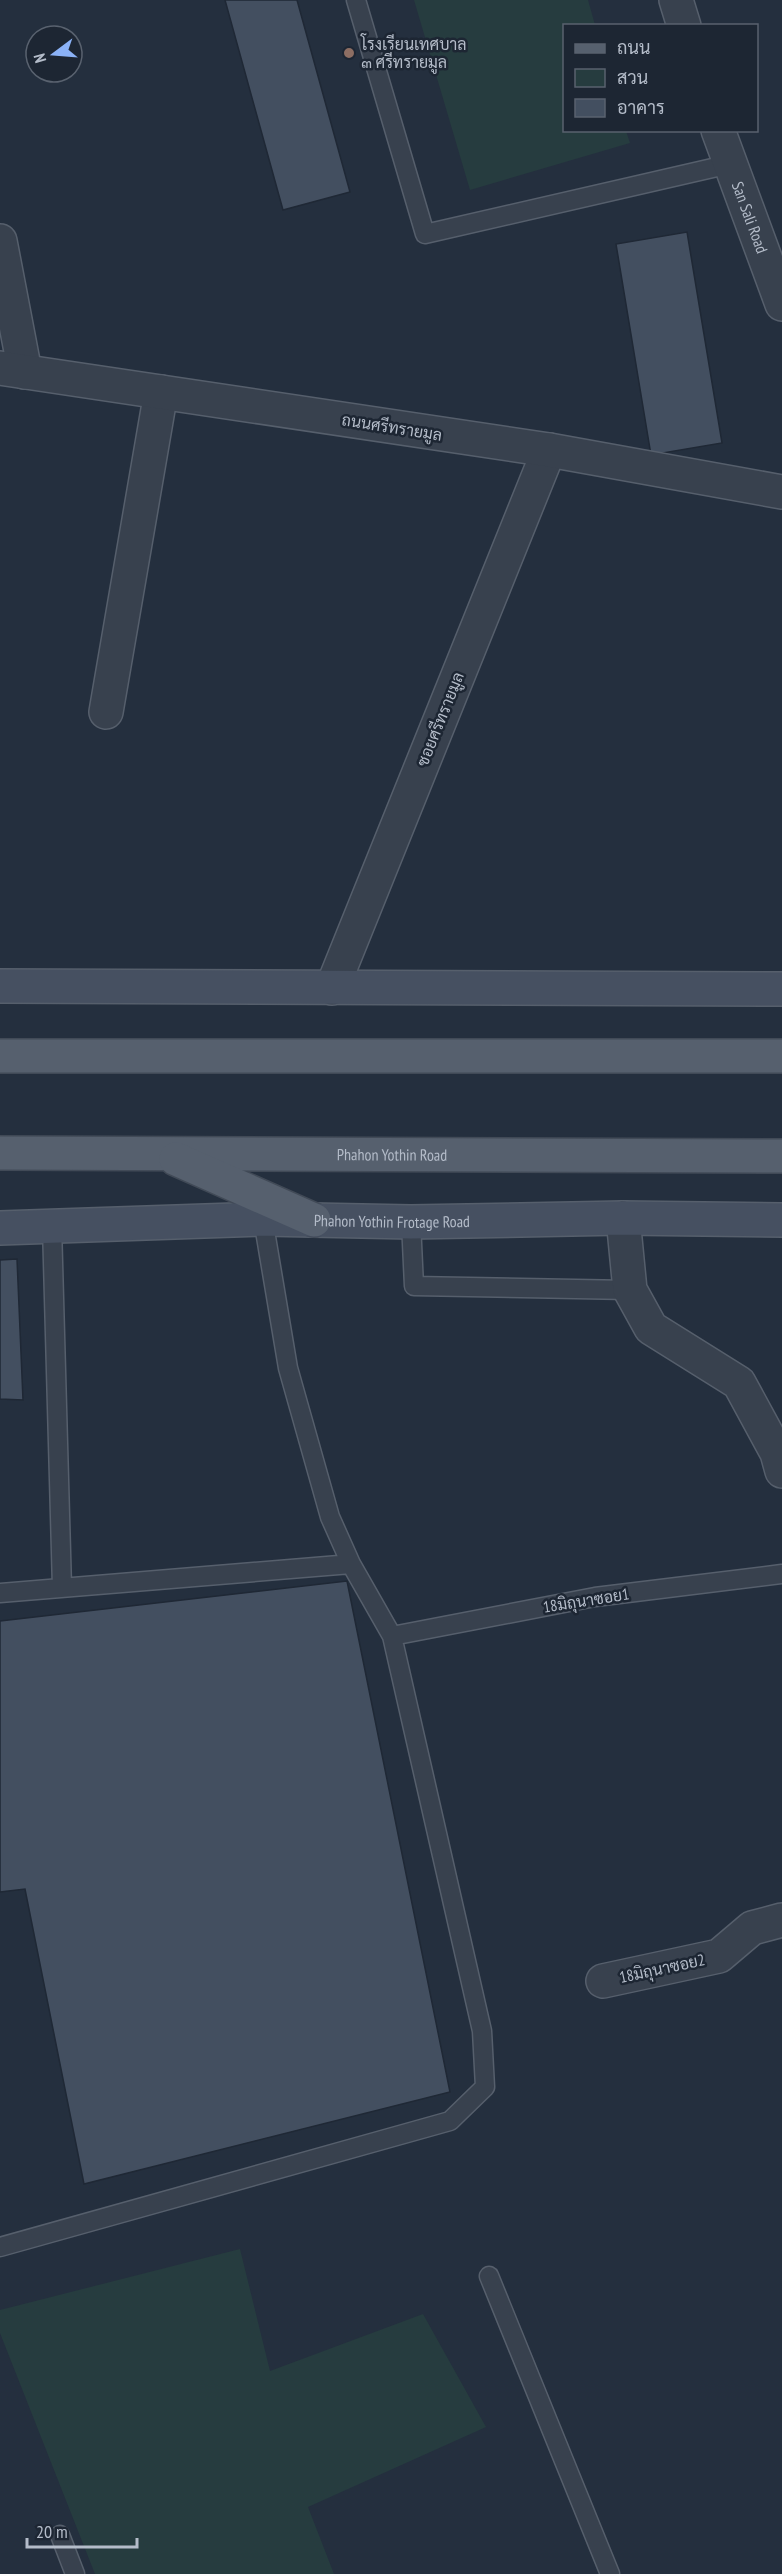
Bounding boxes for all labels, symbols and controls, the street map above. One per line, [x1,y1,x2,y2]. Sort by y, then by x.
north arrow [24,24,84,84]
legend [563,24,758,132]
place label: โรงเรียนเทศบาล ๓ ศรีทรายมูล [360,33,467,74]
text: ถนน [617,36,650,59]
marker: โรงเรียนเทศบาล ๓ ศรีทรายมูล [342,46,356,60]
text: N [29,51,50,65]
text: สวน [617,66,648,89]
text: อาคาร [617,96,665,119]
street label: San Sali Road [728,179,772,256]
street label: ถนนศรีทรายมูล [340,408,444,447]
street label: ซอยศรีทรายมูล [411,668,470,770]
street label: Phahon Yothin Road [337,1144,447,1165]
street label: Phahon Yothin Frotage Road [314,1210,470,1232]
street label: 18มิถุนาซอย1 [541,1583,631,1619]
street label: 18มิถุนาซอย2 [617,1949,707,1989]
scale bar [27,2511,136,2549]
text: 20 m [36,2520,68,2543]

